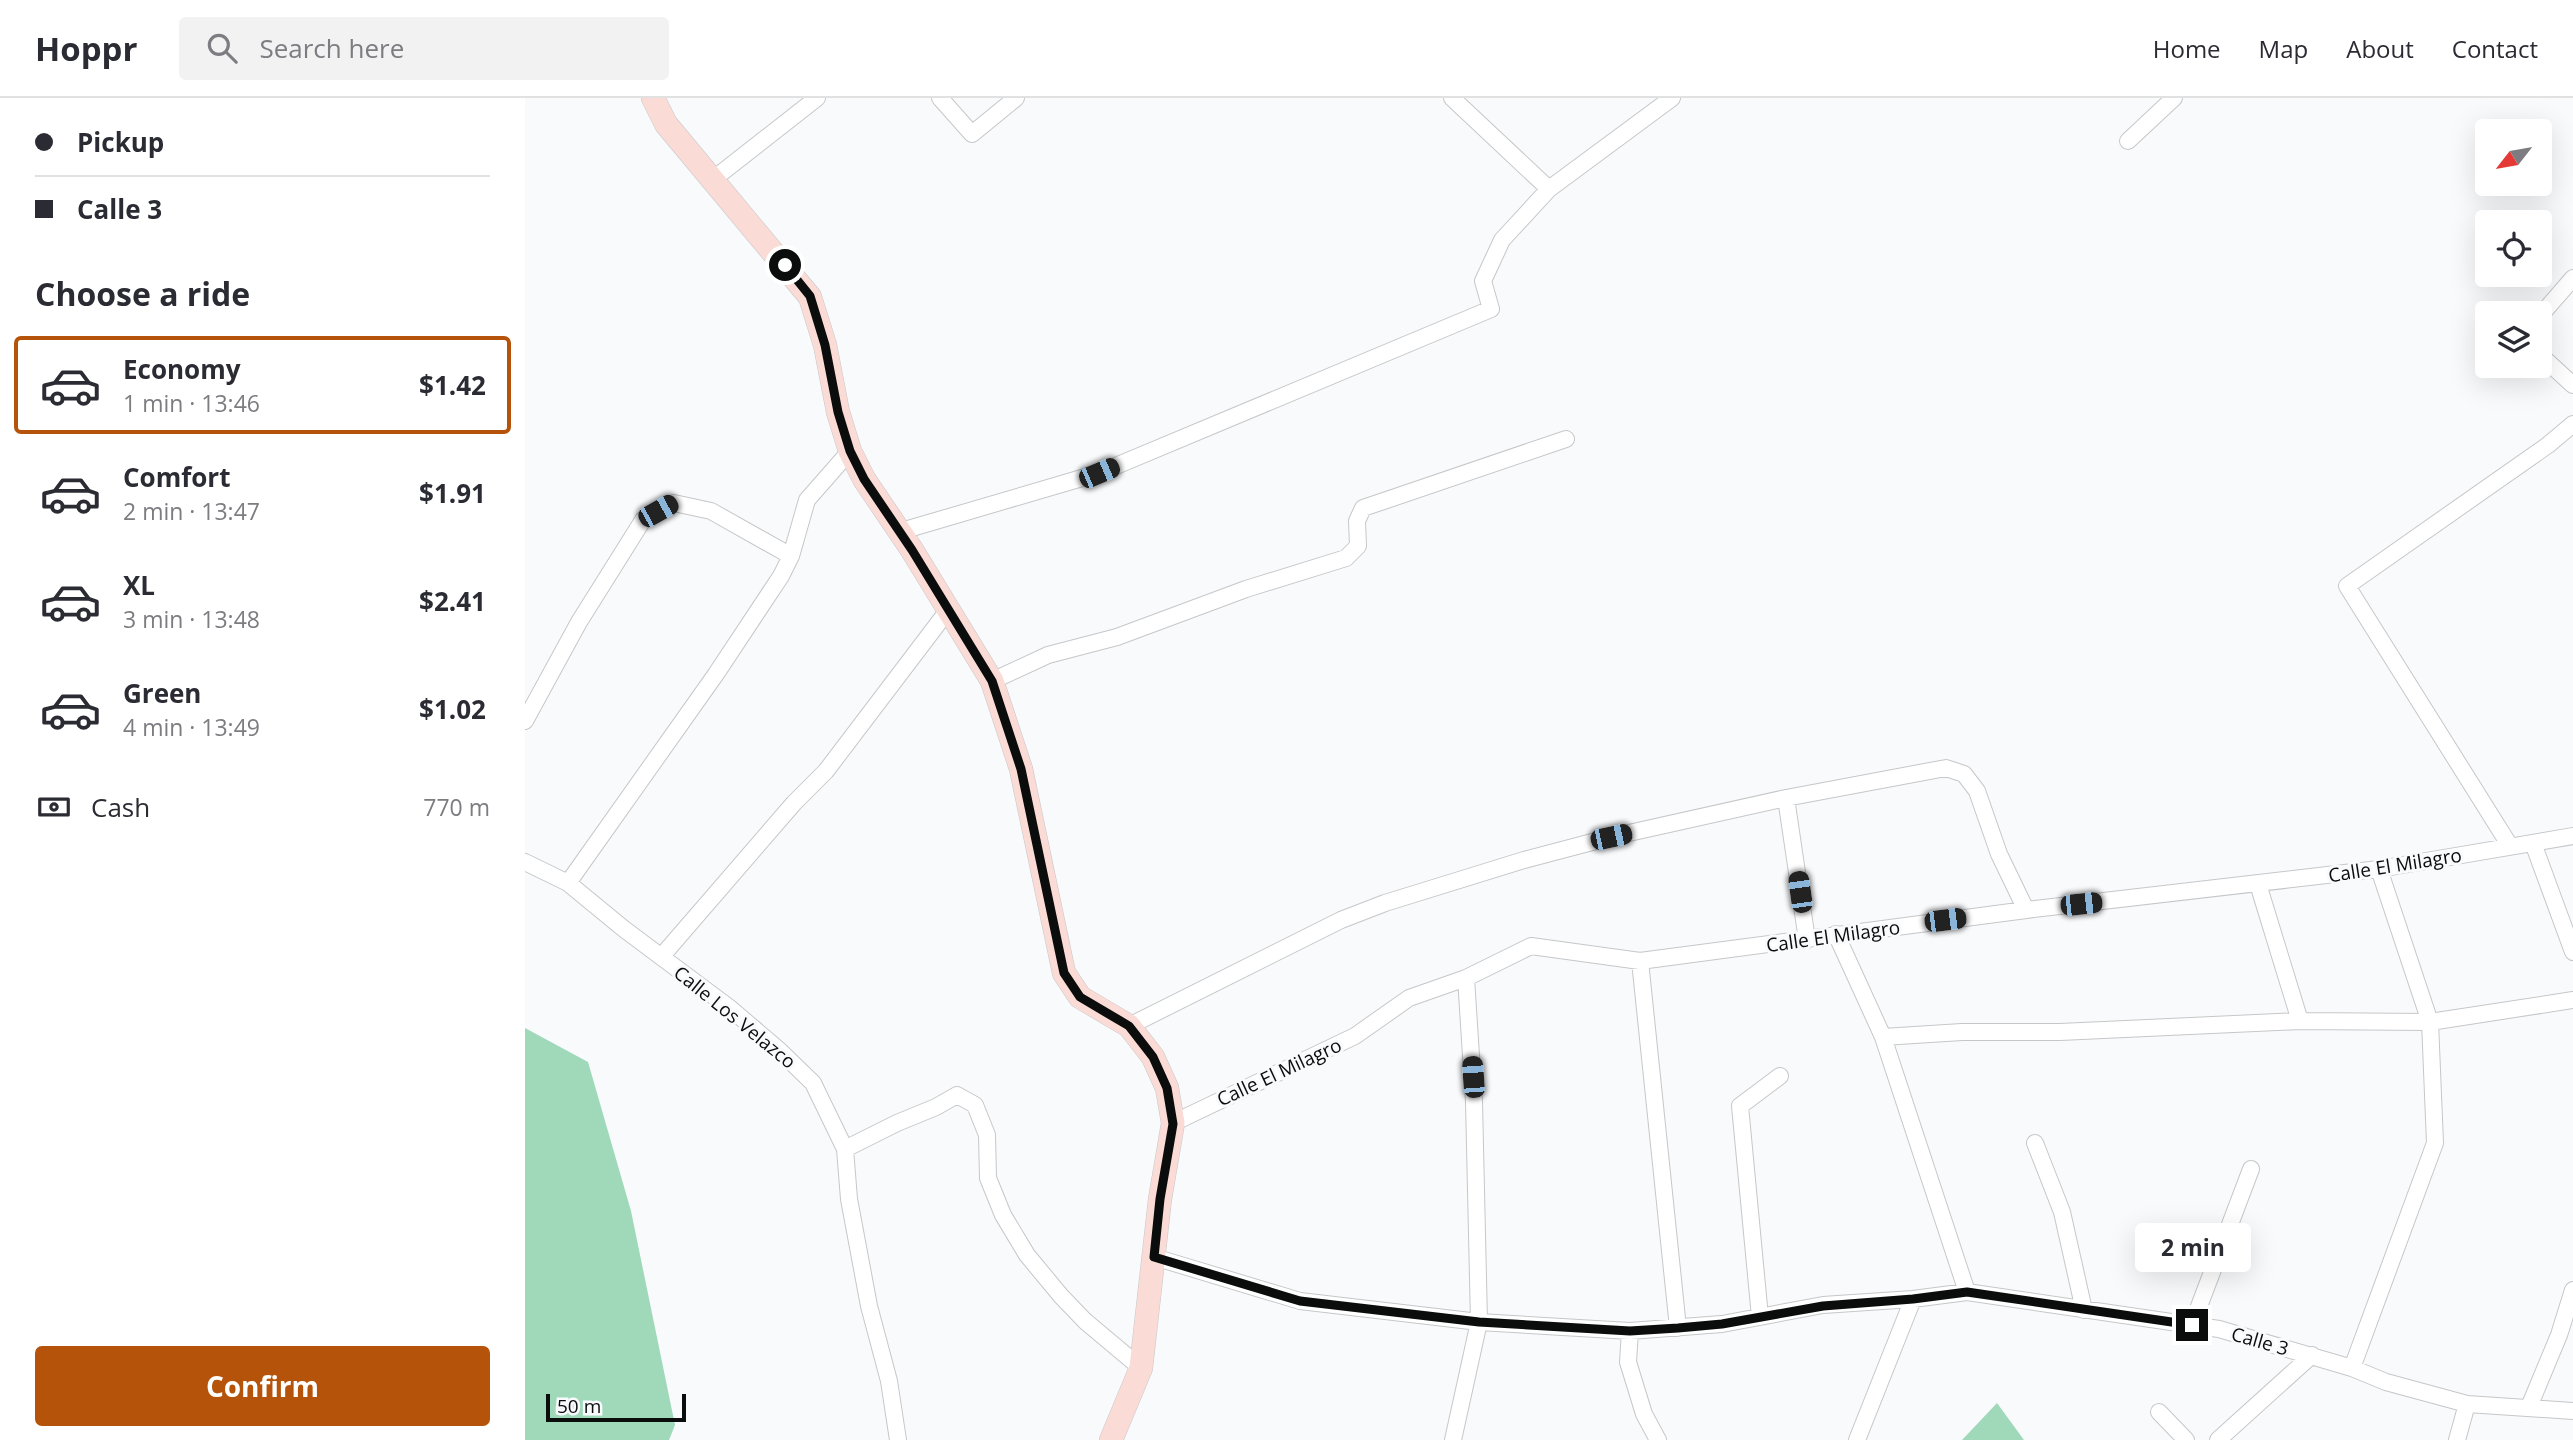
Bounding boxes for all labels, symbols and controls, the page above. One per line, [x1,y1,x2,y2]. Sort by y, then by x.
search box [179,17,669,80]
text: Hoppr [35,26,137,71]
icon: search [203,29,241,67]
text: Search here [259,30,404,66]
text: Home [2153,32,2221,65]
text: Map [2259,32,2308,65]
text: About [2346,32,2414,65]
text: Contact [2452,32,2538,65]
north arrow [2475,119,2551,196]
map controls [2475,119,2552,378]
text: Pickup [77,124,164,160]
text: Calle 3 [77,191,162,227]
button: locate [2475,210,2552,287]
route start [769,249,801,281]
text: Choose a ride [35,272,250,315]
button: layers [2475,301,2552,378]
text: Economy [123,351,241,387]
icon: car [39,354,102,417]
text: $1.42 [419,367,486,403]
text: 1 min · 13:46 [123,387,260,419]
car [1076,455,1123,491]
text: Comfort [123,459,230,495]
icon: car [39,462,102,525]
text: $1.91 [419,475,486,511]
car [635,492,682,530]
text: 2 min · 13:47 [123,495,260,527]
text: XL [123,567,155,603]
icon: car [39,570,102,633]
text: $2.41 [419,583,486,619]
text: 3 min · 13:48 [123,603,260,635]
text: Green [123,675,201,711]
icon: car [39,678,102,741]
text: $1.02 [419,691,486,727]
text: 4 min · 13:49 [123,711,260,743]
icon: cash [35,788,73,826]
text: Cash [91,789,150,825]
text: 770 m [423,791,490,823]
car [1589,822,1634,852]
street label: Calle El Milagro [2326,842,2464,888]
car [1787,870,1814,914]
car [2060,891,2103,917]
car [1923,907,1968,933]
street label: Calle El Milagro [1764,914,1902,958]
street label: Calle Los Velazco [669,960,801,1074]
street label: Calle El Milagro [1212,1032,1346,1112]
car [1462,1055,1485,1099]
callout: 2 min [2134,1224,2250,1272]
text: 2 min [2161,1231,2225,1263]
route end [2176,1309,2208,1341]
street label: Calle 3 [2228,1320,2292,1362]
button: Confirm [35,1346,490,1426]
scale bar [546,1391,686,1423]
text: 50 m [557,1393,601,1419]

